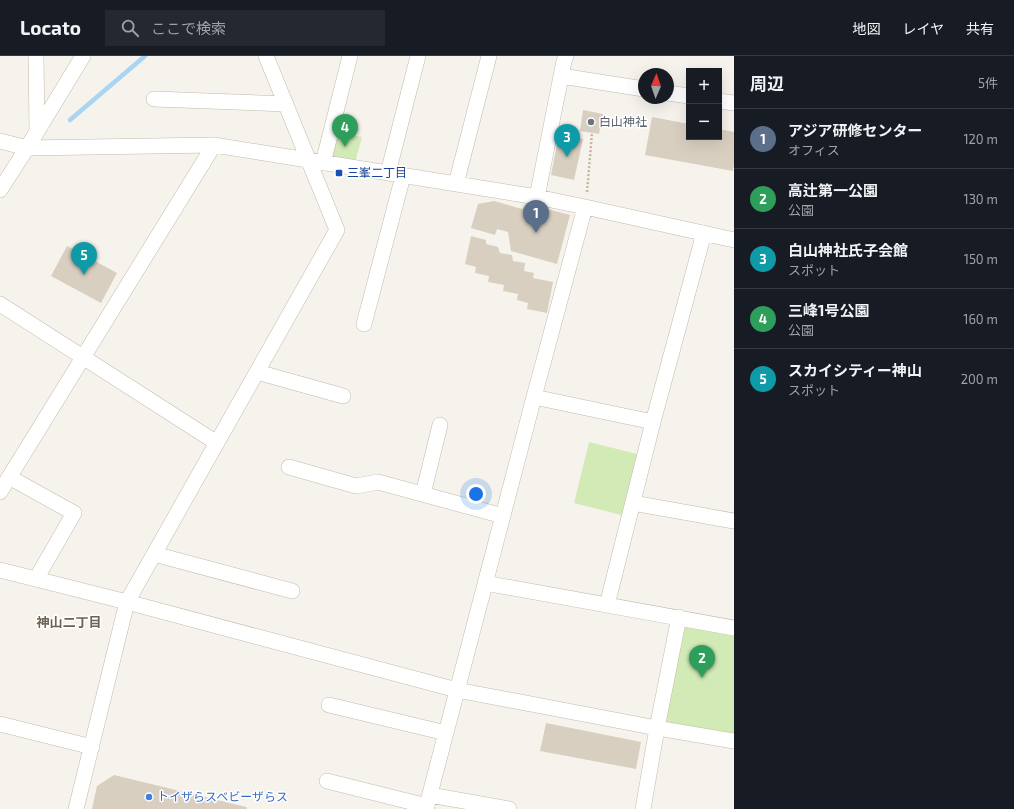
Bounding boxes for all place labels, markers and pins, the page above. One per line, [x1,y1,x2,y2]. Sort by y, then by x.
pin: 4 [332,114,358,147]
place label: 白山神社 [599,114,647,128]
marker: 白山神社 [586,117,596,127]
pin: 3 [554,124,580,157]
place label: 三峯二丁目 [347,165,407,179]
marker: 三峯二丁目 [334,168,344,178]
pin: 1 [523,200,549,233]
pin: 5 [71,242,97,275]
pin: 2 [689,645,715,678]
place label: トイザらスベビーザらス [157,789,288,803]
marker: トイザらスベビーザらス [144,792,154,802]

